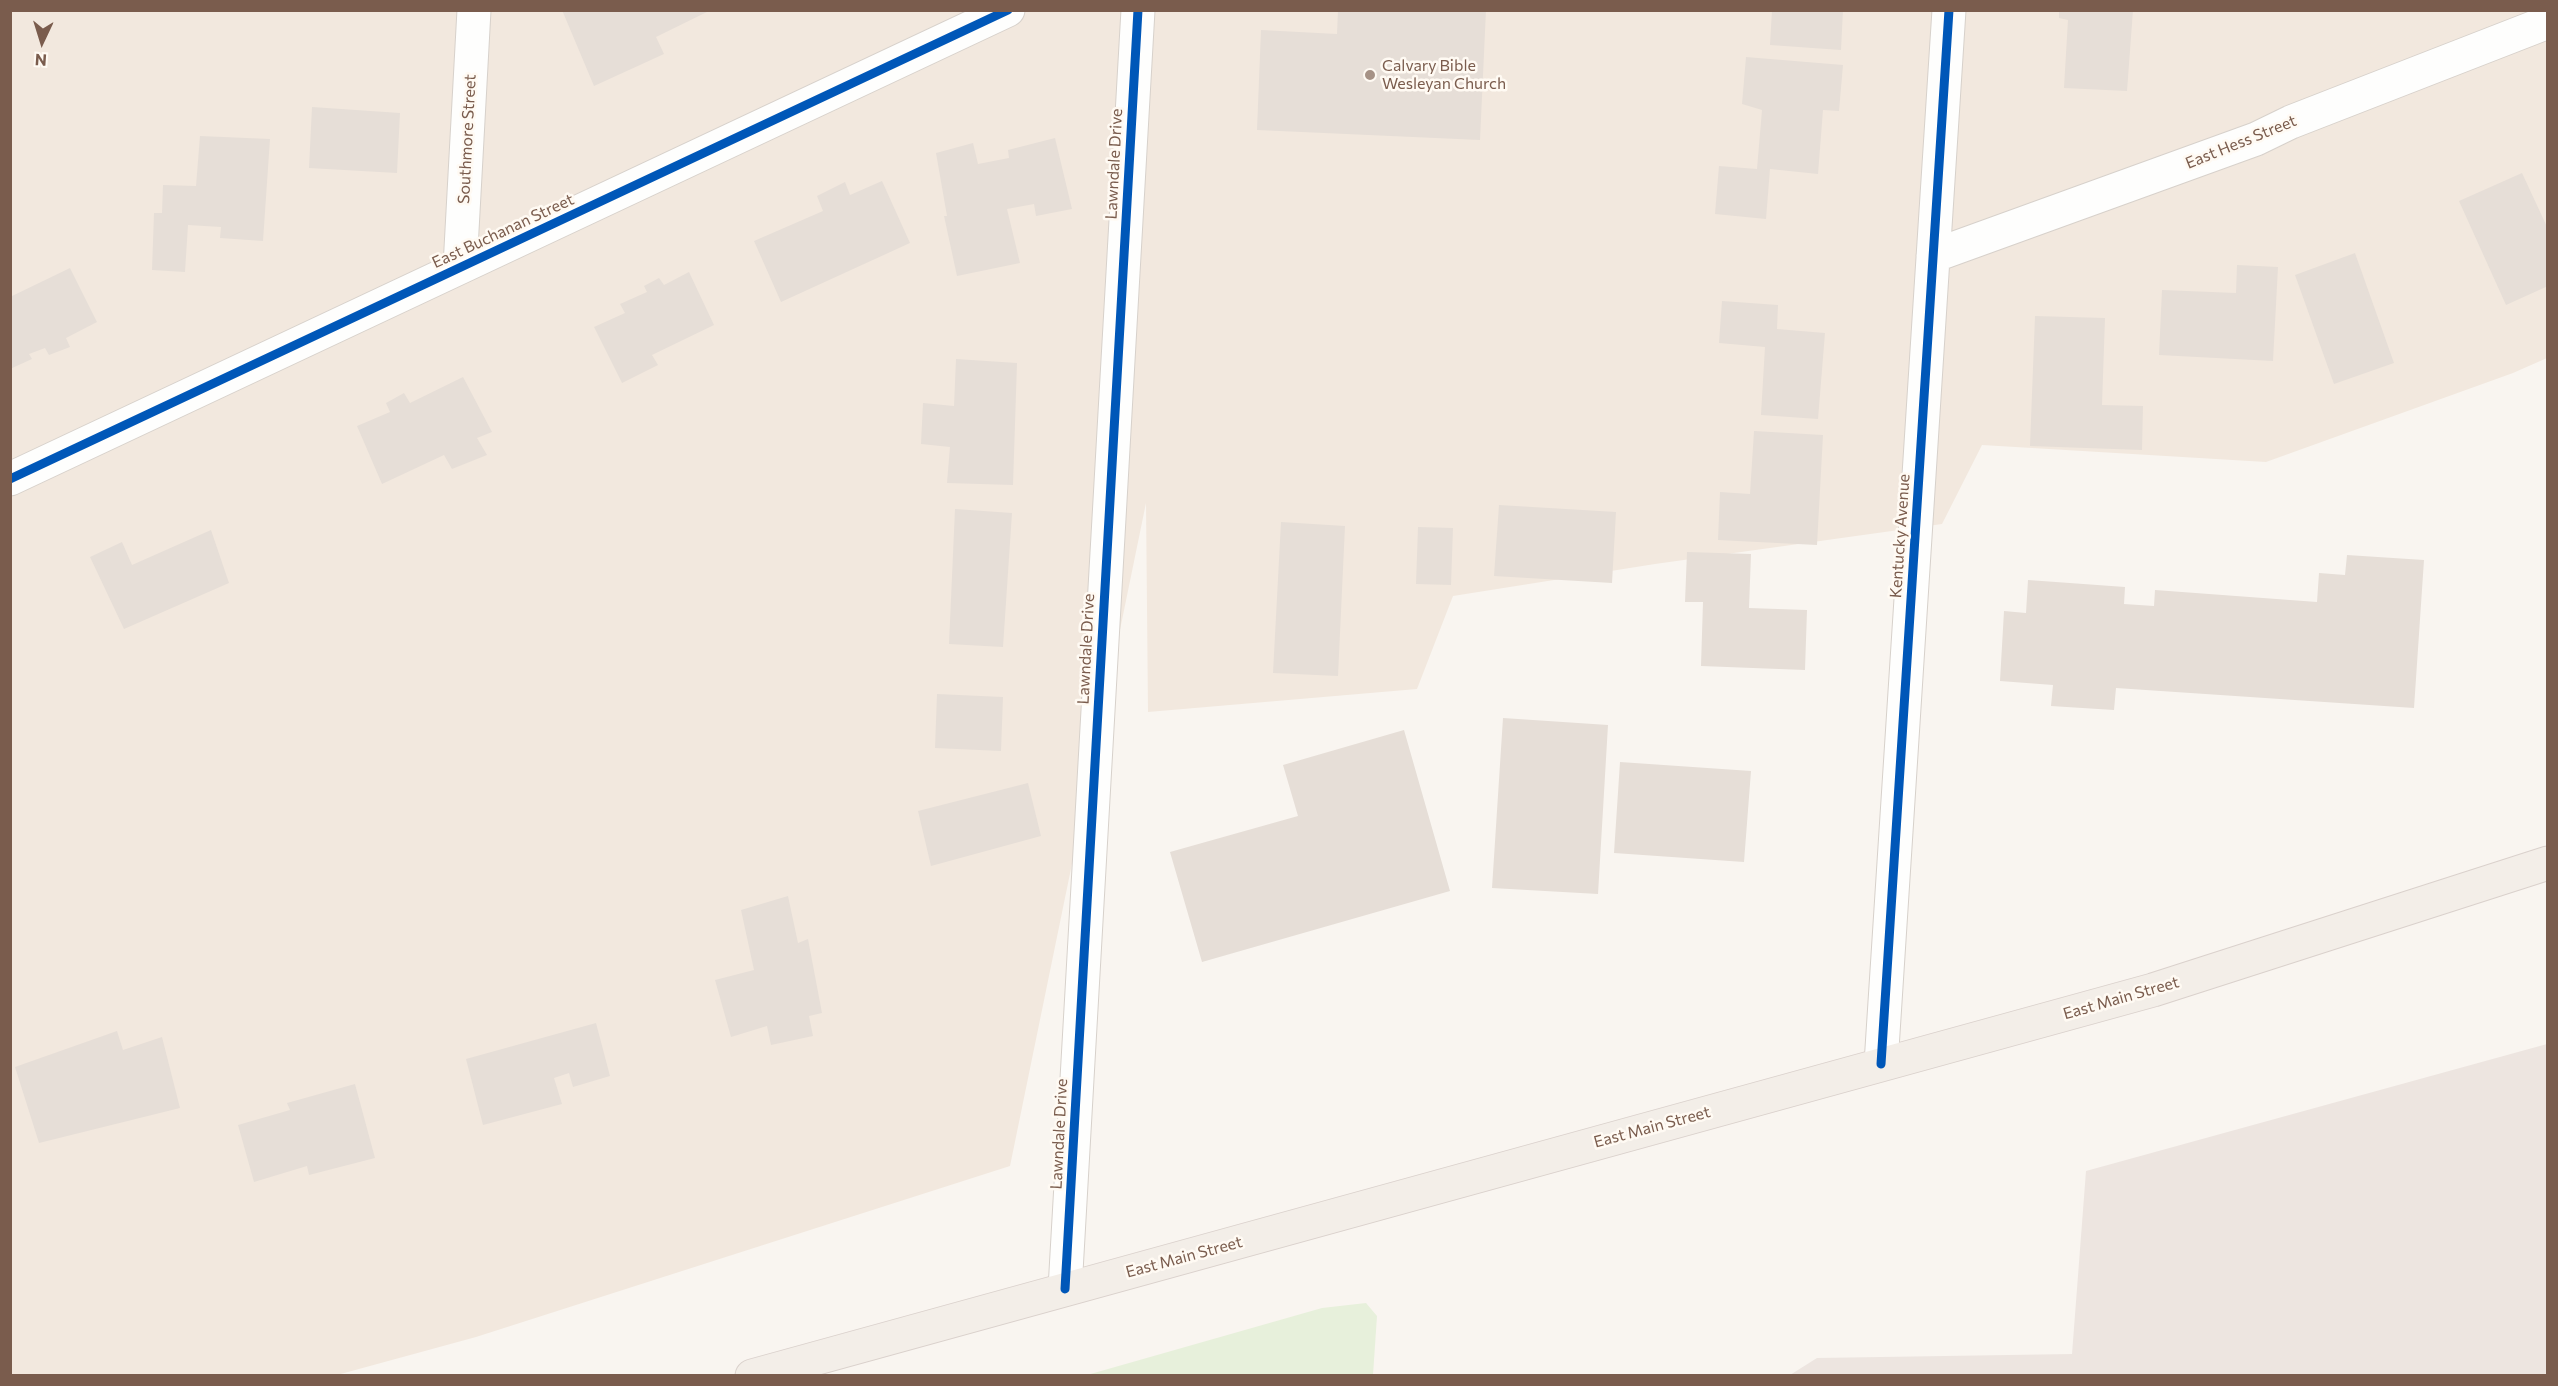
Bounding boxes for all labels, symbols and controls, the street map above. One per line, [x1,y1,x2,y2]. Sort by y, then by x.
north arrow [12,12,72,72]
text: N [34,51,47,70]
place label: Calvary Bible Wesleyan Church [1382,56,1506,94]
marker: Calvary Bible Wesleyan Church [1363,68,1377,82]
street label: Southmore Street [454,74,480,204]
street label: Lawndale Drive [1102,108,1126,220]
street label: East Hess Street [2183,111,2299,173]
street label: East Buchanan Street [429,190,577,272]
street label: Kentucky Avenue [1886,473,1914,599]
street label: Lawndale Drive [1074,593,1098,705]
street label: East Main Street [2061,972,2181,1024]
street label: Lawndale Drive [1047,1078,1071,1190]
street label: East Main Street [1592,1102,1712,1152]
street label: East Main Street [1124,1232,1244,1282]

